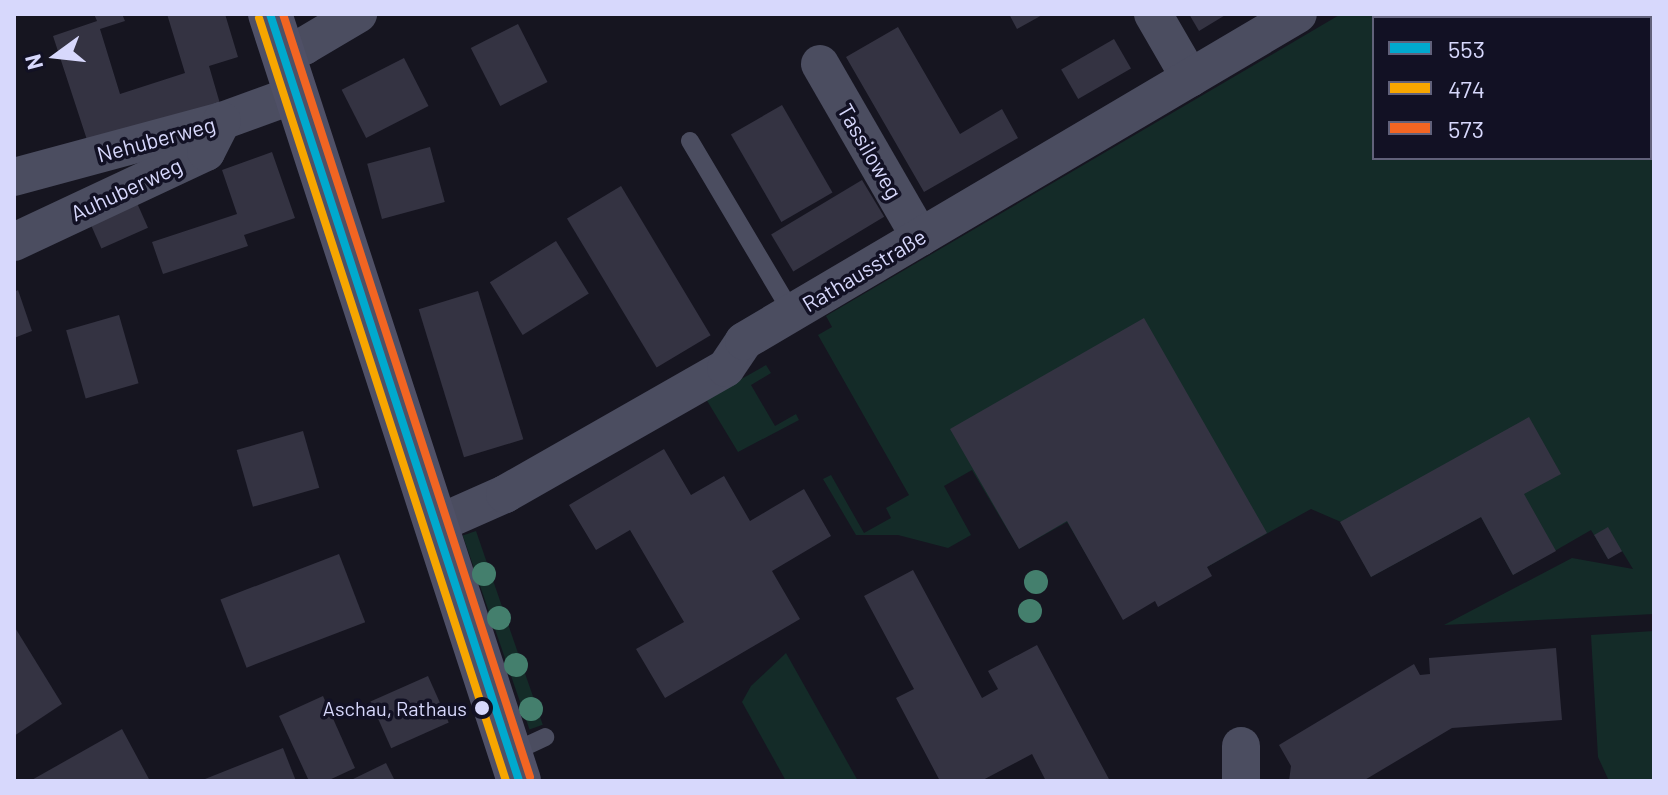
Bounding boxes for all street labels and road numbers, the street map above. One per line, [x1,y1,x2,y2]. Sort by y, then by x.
street label: Tassiloweg [832,99,908,203]
street label: Nehuberweg [94,111,218,167]
street label: Auhuberweg [66,152,186,226]
street label: Rathausstraße [797,223,931,317]

